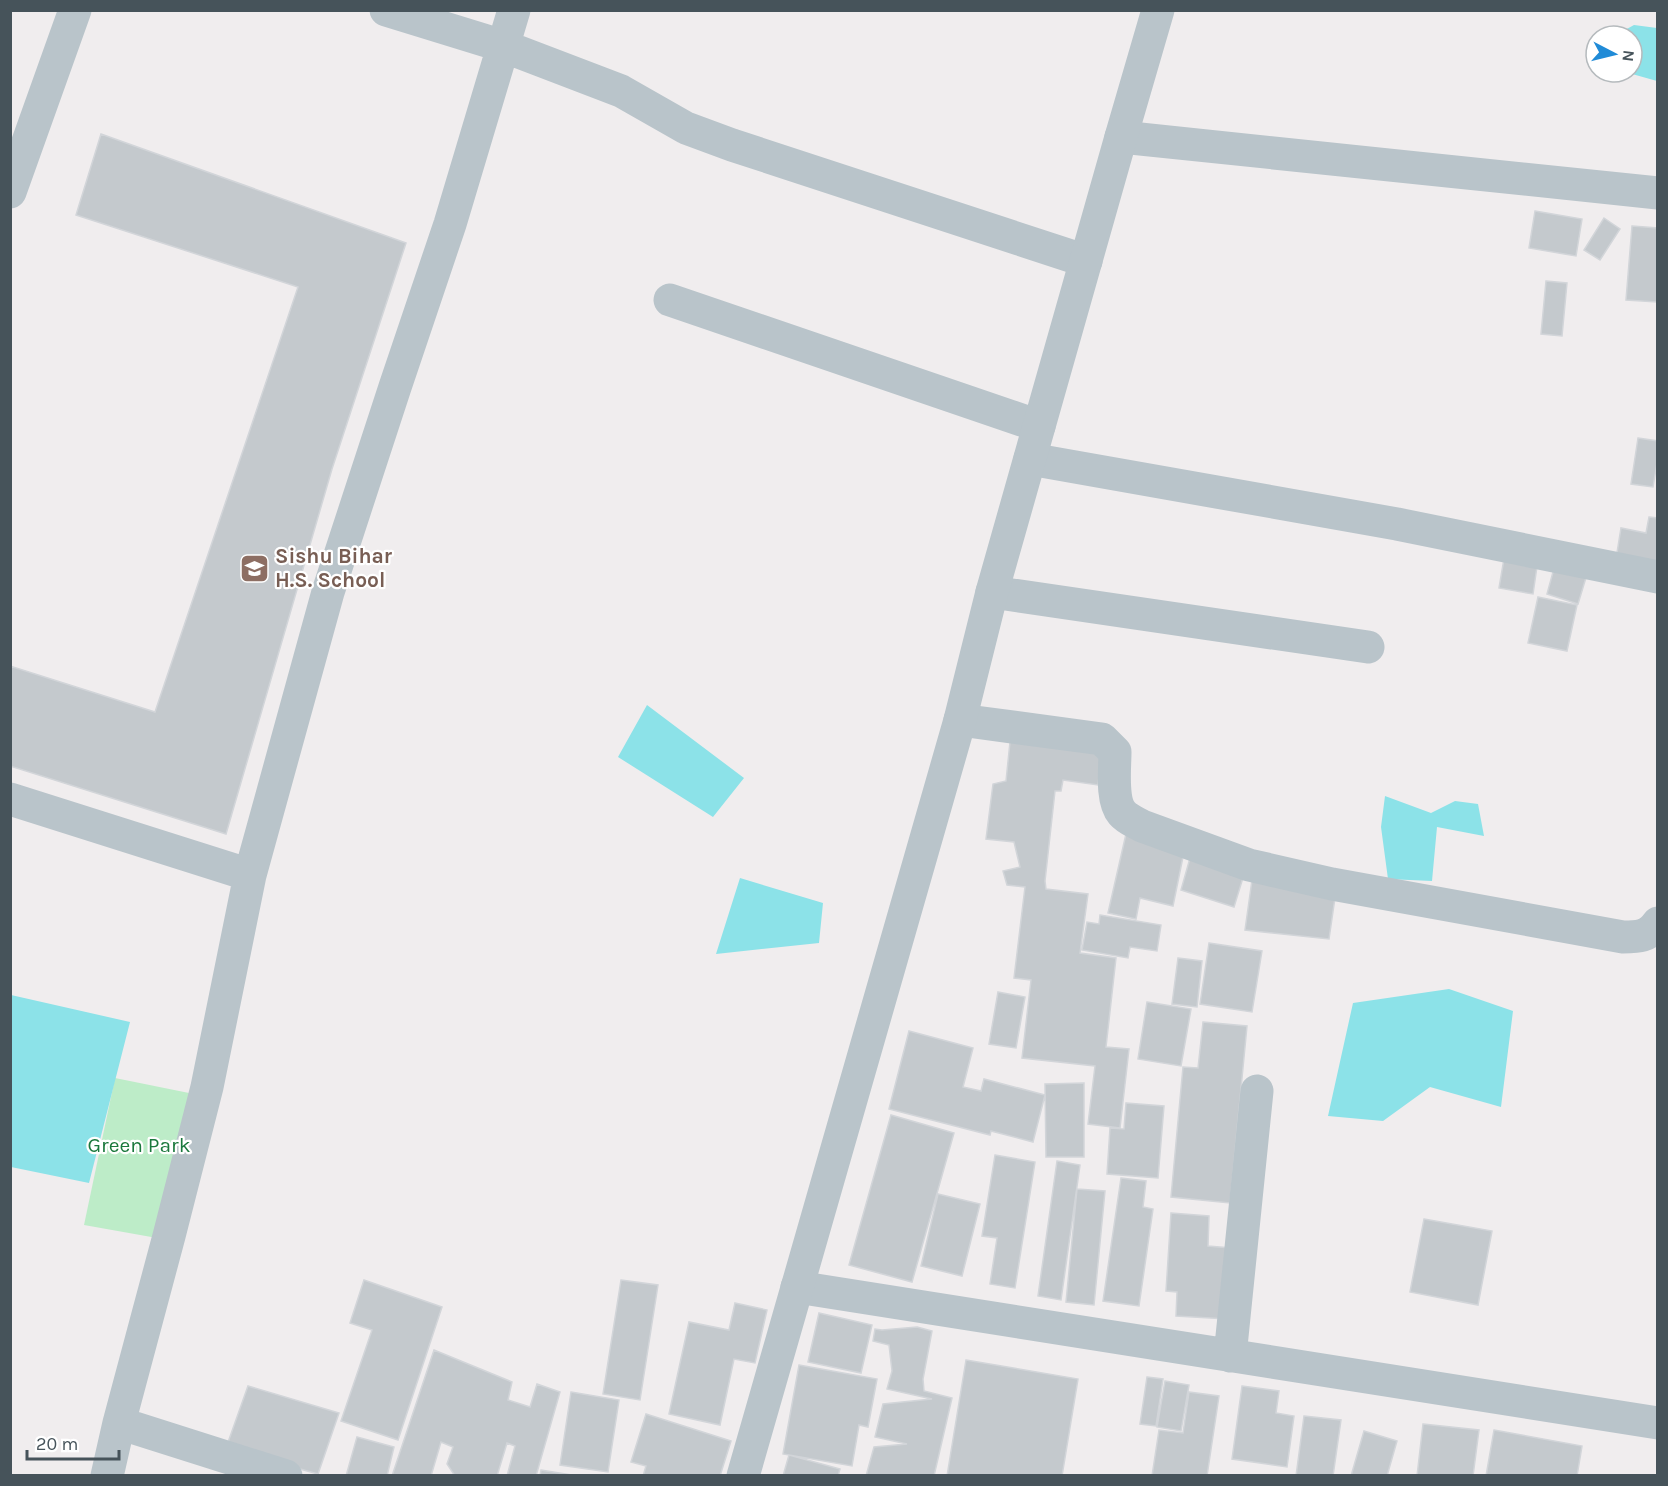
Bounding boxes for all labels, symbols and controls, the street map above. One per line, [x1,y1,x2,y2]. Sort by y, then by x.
north arrow [1584,24,1644,84]
text: N [1618,49,1639,63]
place label: Sishu Bihar H.S. School [275,544,393,592]
school or university icon: Sishu Bihar H.S. School [238,552,270,584]
park label: Green Park [88,1133,191,1157]
scale bar [27,1423,118,1461]
text: 20 m [36,1433,78,1455]

